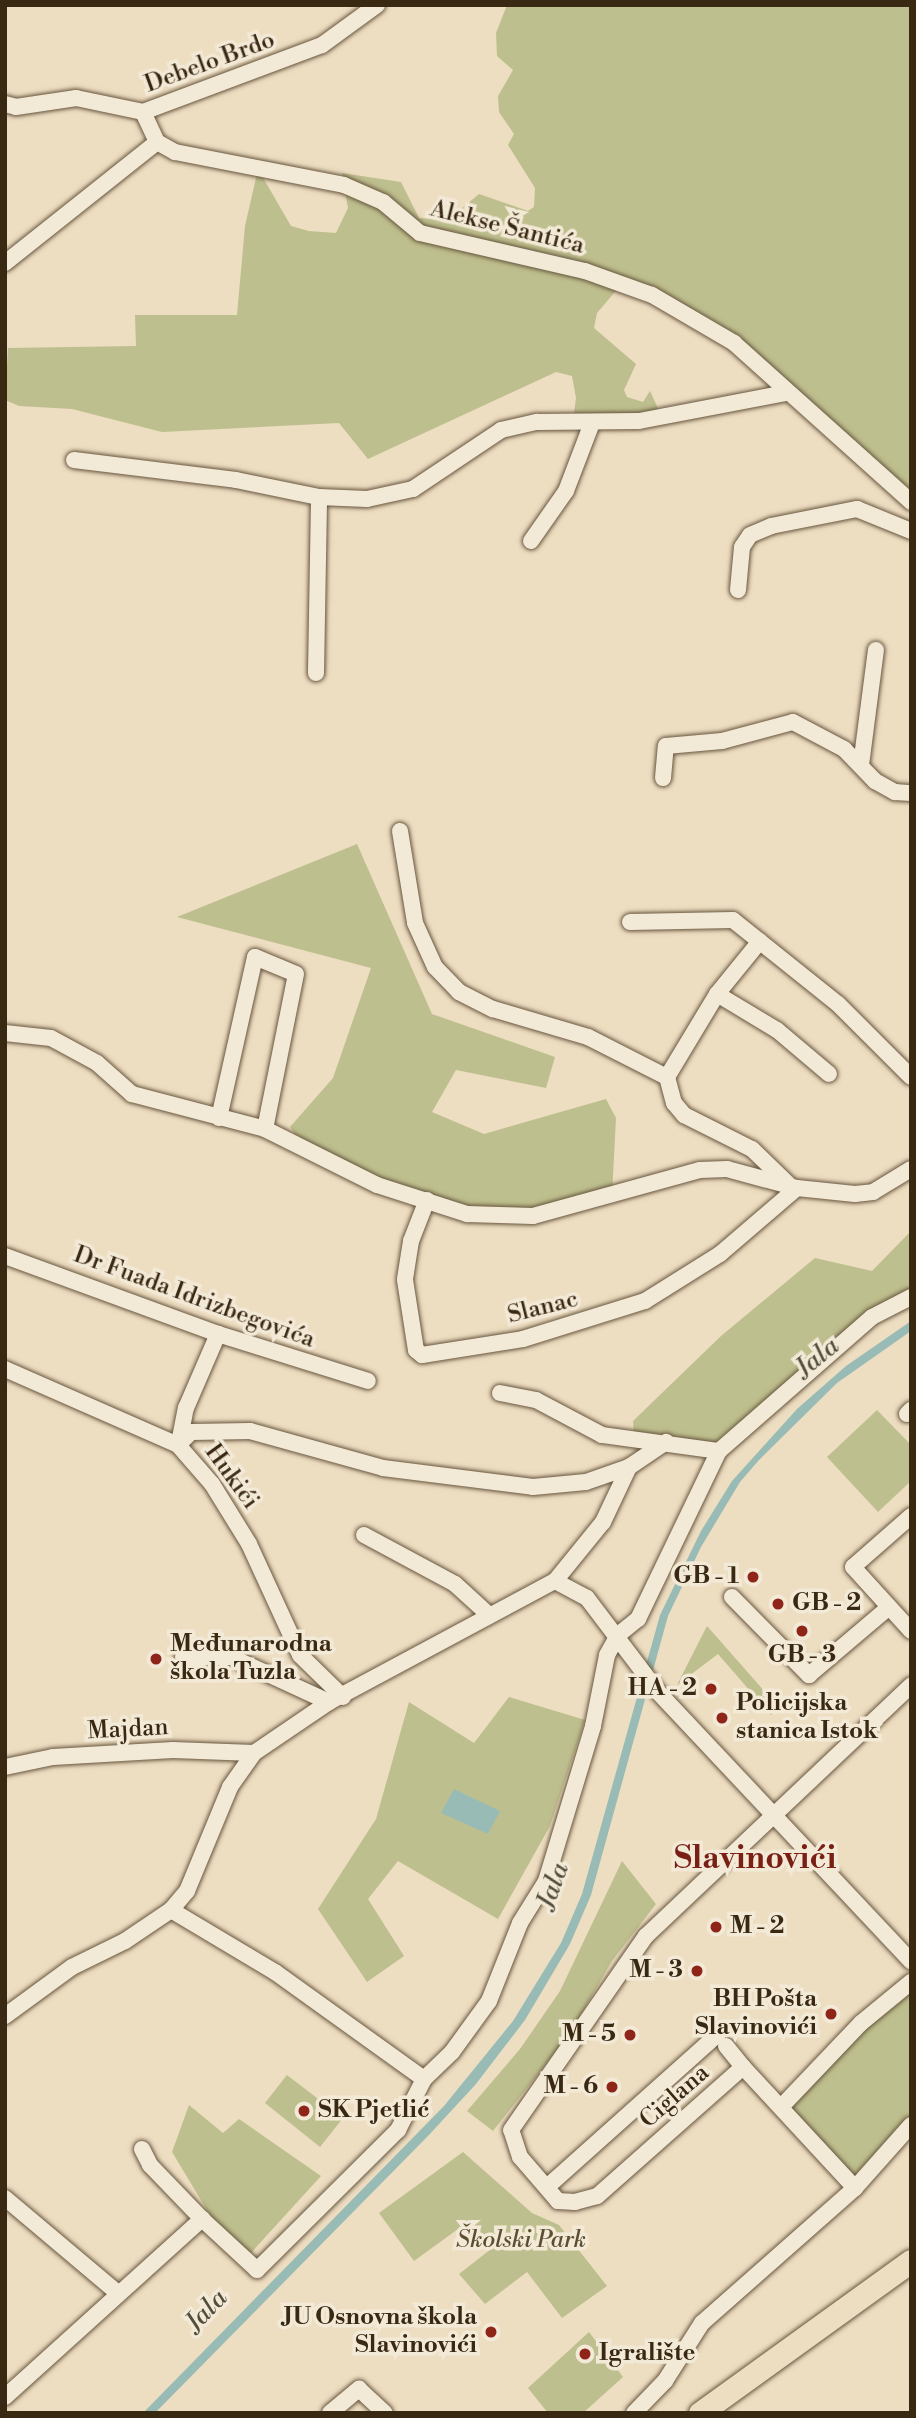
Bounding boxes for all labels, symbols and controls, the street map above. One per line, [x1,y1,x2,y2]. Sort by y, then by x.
street label: Debelo Brdo [141,26,279,100]
street label: Alekse Šantića [427,195,587,261]
street label: Dr Fuada Idrizbegovića [70,1241,318,1355]
street label: Slanac [505,1285,581,1331]
water label: Jala [790,1331,846,1385]
street label: Hukići [198,1439,264,1515]
place label: GB - 1 [673,1563,739,1591]
marker: GB - 1 [745,1569,761,1585]
place label: GB - 2 [792,1590,861,1618]
marker: GB - 2 [770,1596,786,1612]
marker: GB - 3 [794,1623,810,1639]
place label: Međunarodna škola Tuzla [170,1631,332,1687]
place label: GB - 3 [768,1642,836,1670]
marker: Međunarodna škola Tuzla [148,1651,164,1667]
place label: HA - 2 [628,1675,697,1703]
marker: HA - 2 [703,1681,719,1697]
place label: Policijska stanica Istok [736,1690,878,1746]
marker: Policijska stanica Istok [714,1710,730,1726]
street label: Majdan [87,1713,169,1747]
district label: Slavinovići [674,1839,836,1877]
water label: Jala [531,1859,577,1913]
place label: M - 2 [730,1913,784,1941]
marker: M - 2 [708,1919,724,1935]
place label: M - 3 [629,1957,683,1985]
marker: M - 3 [689,1963,705,1979]
place label: BH Pošta Slavinovići [695,1986,817,2042]
marker: BH Pošta Slavinovići [823,2006,839,2022]
place label: M - 5 [562,2021,616,2049]
marker: M - 5 [622,2027,638,2043]
street label: Ciglana [634,2059,716,2135]
place label: M - 6 [543,2073,598,2101]
marker: M - 6 [604,2079,620,2095]
place label: SK Pjetlić [318,2097,429,2125]
marker: SK Pjetlić [296,2103,312,2119]
park label: Školski Park [456,2227,586,2255]
water label: Jala [180,2283,234,2339]
place label: JU Osnovna škola Slavinovići [284,2304,477,2360]
marker: JU Osnovna škola Slavinovići [483,2324,499,2340]
place label: Igralište [599,2340,695,2368]
marker: Igralište [577,2346,593,2362]

